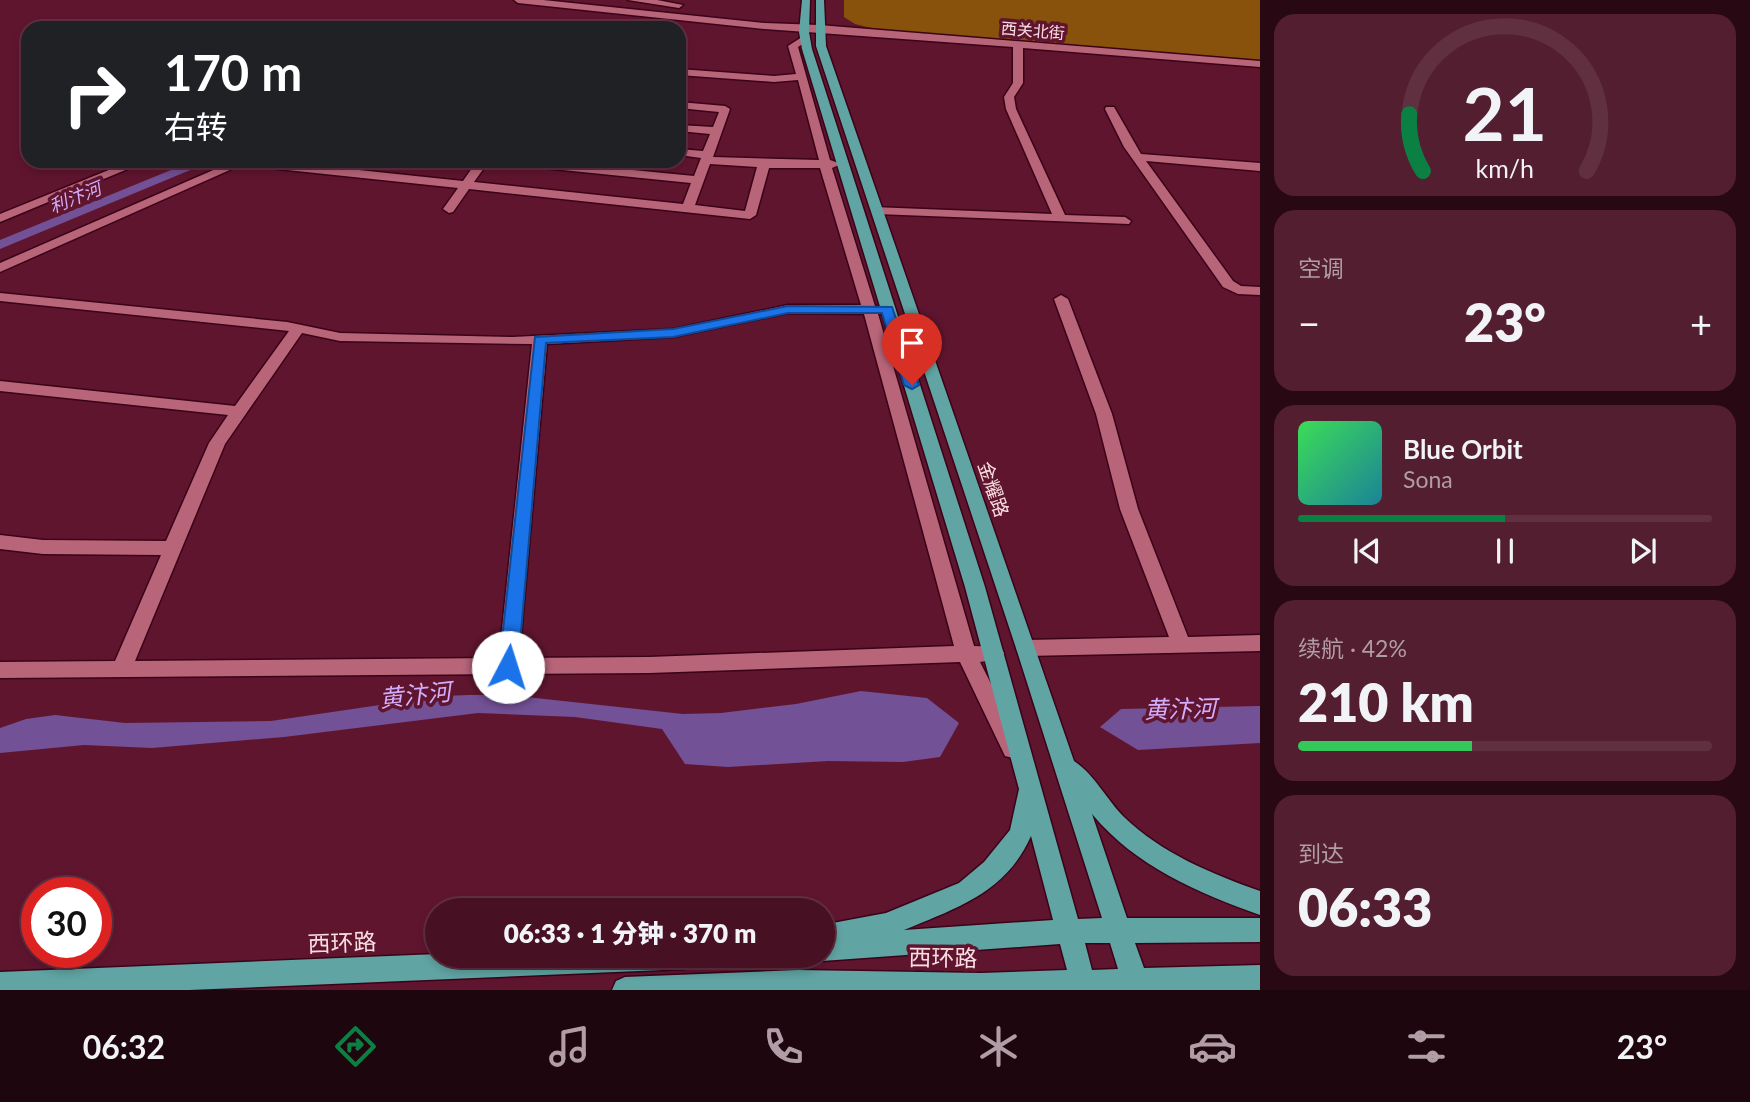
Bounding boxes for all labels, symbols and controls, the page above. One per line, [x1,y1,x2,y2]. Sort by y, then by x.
street label: 西关北街 [1000,18,1066,42]
text: 170 m [164,43,302,101]
icon: right [49,49,140,140]
text: 21 [1463,69,1547,157]
text: 右转 [164,107,228,146]
text: km/h [1476,153,1534,183]
water label: 利汴河 [46,176,107,217]
text: 空调 [1298,254,1344,282]
text: 23° [1464,291,1546,353]
text: − [1298,300,1320,346]
text: + [1690,300,1712,346]
pin [882,313,942,385]
icon: arrive [893,324,931,362]
text: Blue Orbit [1403,433,1523,465]
street label: 金耀路 [974,458,1014,520]
text: Sona [1403,465,1453,493]
icon: previous [1348,532,1386,570]
icon: pause [1486,532,1524,570]
icon: next [1624,532,1662,570]
position arrow [471,630,545,704]
text: 续航 · 42% [1298,634,1407,662]
text: 210 km [1298,671,1474,733]
water label: 黄汴河 [378,675,456,712]
water label: 黄汴河 [1144,693,1220,723]
text: 到达 [1298,839,1344,867]
text: 06:33 [1298,876,1432,938]
speed limit sign: 30 [21,877,112,968]
text: 06:33 · 1 分钟 · 370 m [504,917,756,949]
street label: 西环路 [307,927,377,957]
street label: 西环路 [908,942,978,972]
icon: directions [331,1022,380,1071]
icon: music [545,1022,594,1071]
icon: phone [759,1022,808,1071]
icon: climate [974,1022,1023,1071]
icon: car [1188,1022,1237,1071]
icon: filters [1402,1022,1451,1071]
text: 06:32 [83,1027,165,1066]
text: 23° [1617,1027,1667,1066]

